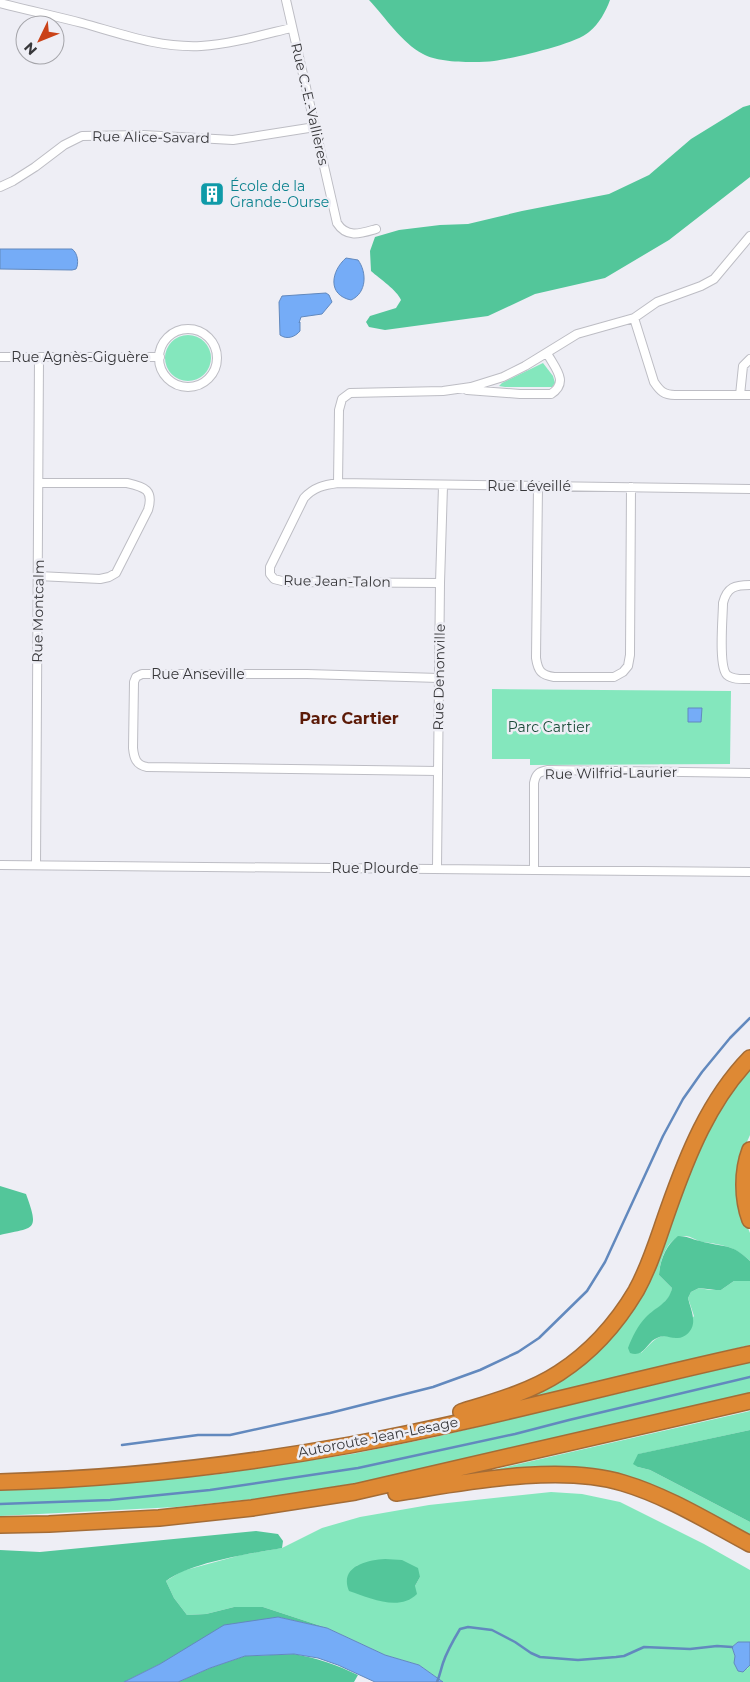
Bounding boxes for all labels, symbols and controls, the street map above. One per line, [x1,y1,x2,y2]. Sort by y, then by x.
north arrow [15,15,65,65]
text: N [20,39,41,59]
street label: Rue C.-E.-Vallières [287,41,333,167]
street label: Rue Alice-Savard [92,127,210,147]
place label: École de la Grande-Ourse [230,177,329,211]
building icon: École de la Grande-Ourse [199,181,225,207]
street label: Rue Agnès-Giguère [11,348,149,366]
street label: Rue Léveillé [487,477,571,495]
street label: Rue Montcalm [28,559,48,663]
street label: Rue Jean-Talon [283,571,391,591]
street label: Rue Denonville [429,624,449,730]
street label: Rue Anseville [151,665,245,683]
district label: Parc Cartier [299,709,399,728]
park label: Parc Cartier [508,718,591,736]
street label: Rue Wilfrid-Laurier [545,763,678,783]
street label: Rue Plourde [331,859,419,877]
street label: Autoroute Jean-Lesage [296,1413,460,1461]

